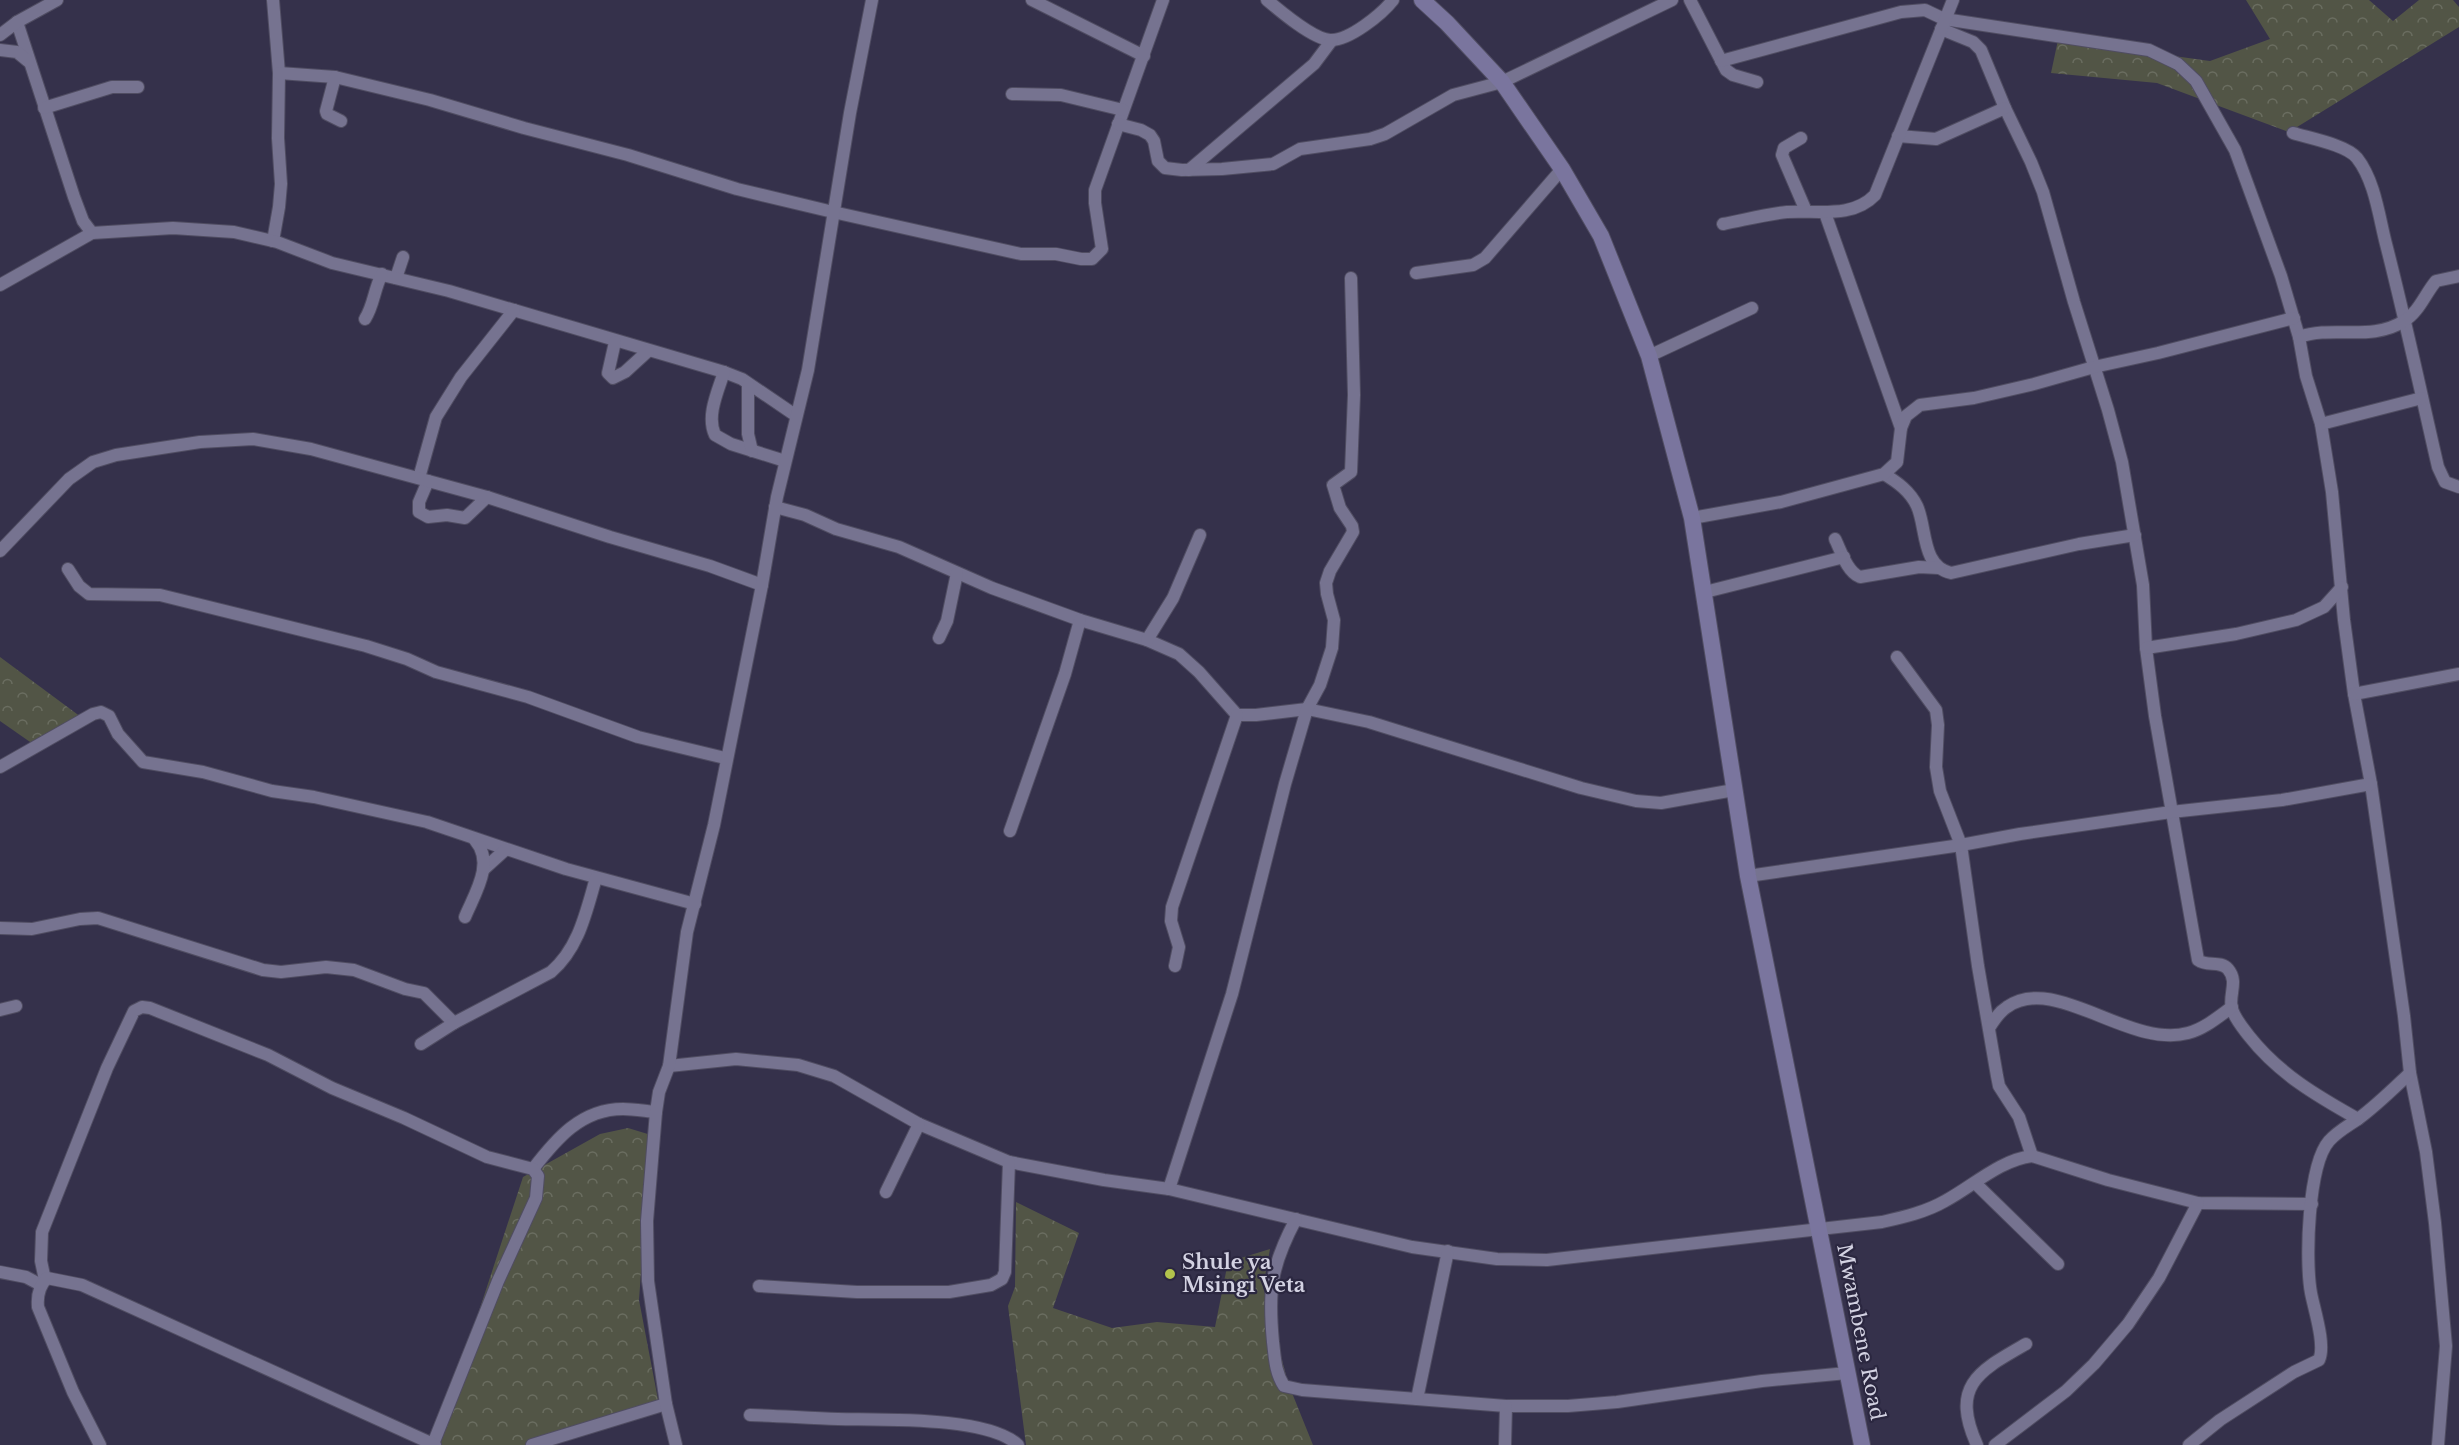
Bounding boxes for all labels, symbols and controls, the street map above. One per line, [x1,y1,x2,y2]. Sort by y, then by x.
street label: Mwambene Road [1832,1242,1890,1422]
place label: Shule ya Msingi Veta [1182,1250,1306,1297]
marker: Shule ya Msingi Veta [1163,1267,1177,1281]

